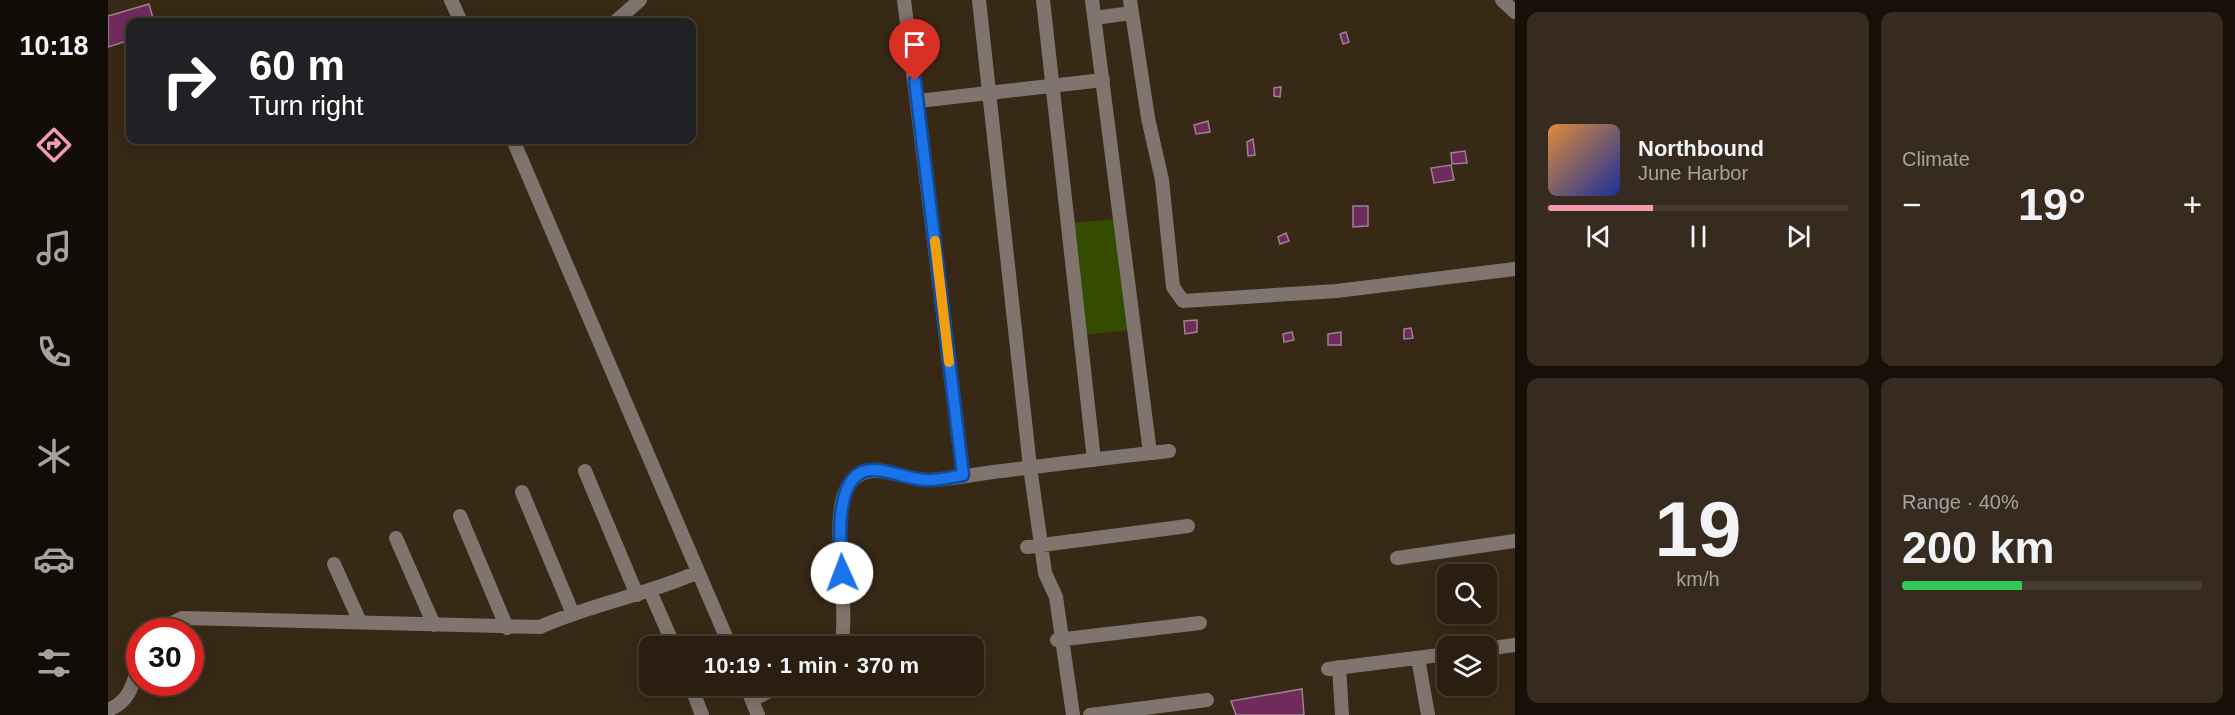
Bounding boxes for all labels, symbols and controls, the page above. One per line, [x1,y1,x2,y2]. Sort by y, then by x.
pin [889,19,940,81]
icon: arrive [898,28,931,61]
text: 10:18 [19,31,89,61]
icon: right [150,42,228,120]
text: 60 m [249,42,345,89]
text: Turn right [249,91,364,121]
icon: directions [33,124,75,166]
text: Northbound [1638,136,1764,161]
text: Climate [1902,148,1970,170]
text: June Harbor [1638,162,1748,184]
text: 19° [2018,179,2086,230]
text: − [1902,186,1921,223]
text: + [2183,186,2202,223]
icon: previous [1582,220,1615,253]
icon: pause [1682,220,1715,253]
icon: next [1782,220,1815,253]
icon: music [33,227,75,269]
icon: phone [33,331,75,373]
icon: climate [33,435,75,477]
text: 19 [1655,485,1741,573]
text: Range · 40% [1902,491,2019,513]
text: 200 km [1902,522,2055,573]
icon: car [33,538,75,580]
position arrow [810,541,874,605]
map controls [1437,564,1497,696]
button: search [1437,564,1497,624]
text: km/h [1676,568,1720,590]
speed limit sign: 30 [126,618,204,696]
button: layers [1437,636,1497,696]
icon: filters [33,642,75,684]
text: 10:19 · 1 min · 370 m [704,653,919,678]

